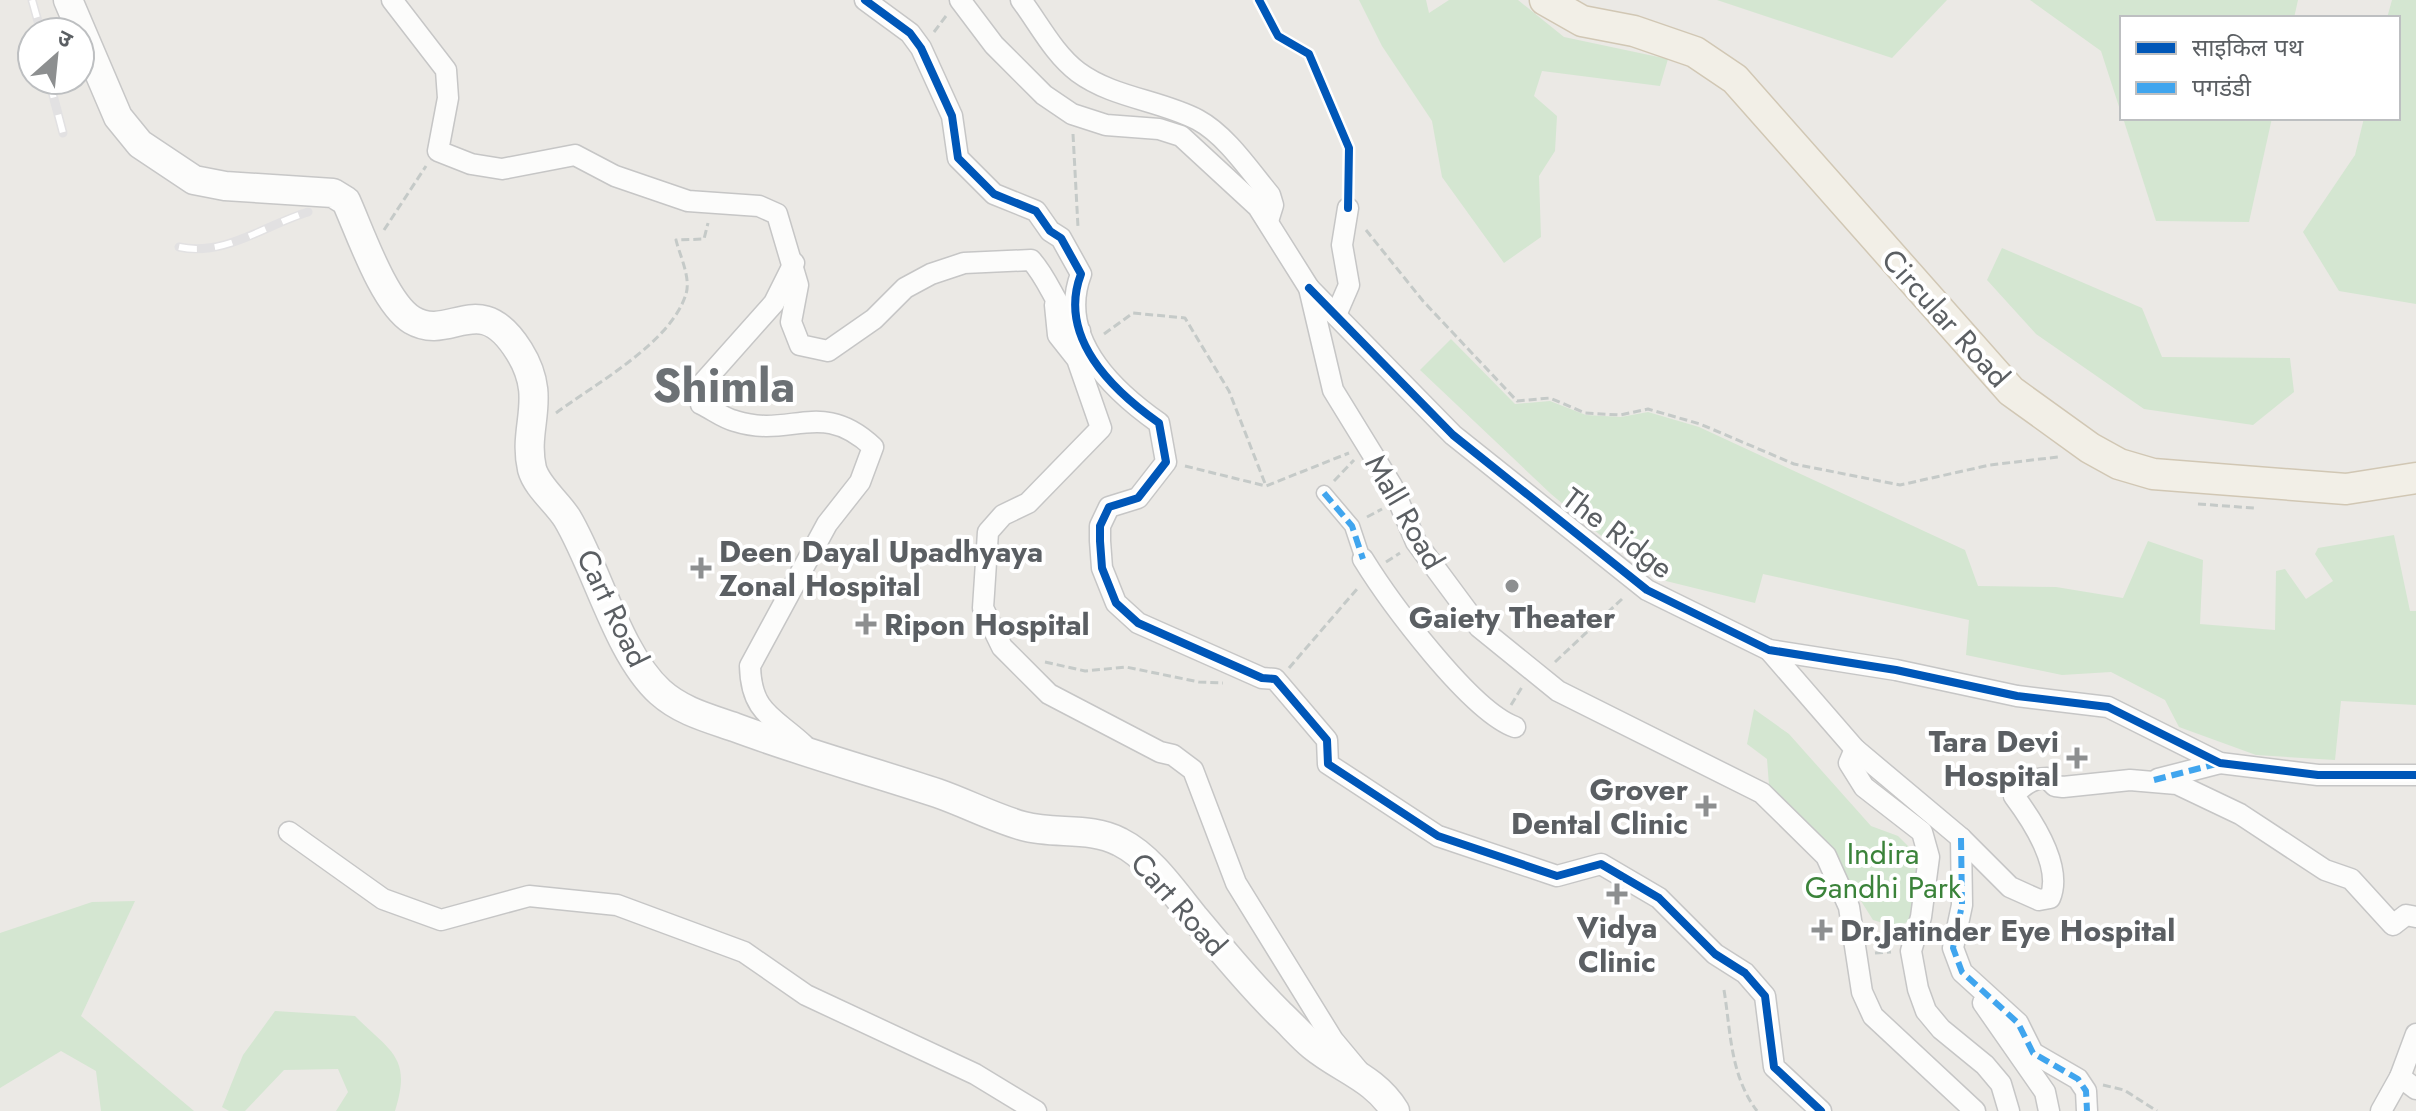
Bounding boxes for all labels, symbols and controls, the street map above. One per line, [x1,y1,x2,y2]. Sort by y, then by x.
north arrow [16,16,96,96]
legend [2120,16,2400,120]
text: उ [52,21,79,56]
text: साइकिल पथ [2192,30,2304,65]
text: पगडंडी [2192,70,2252,105]
street label: Circular Road [1872,239,2020,397]
district label: Shimla [653,353,795,419]
street label: Mall Road [1355,447,1455,577]
street label: The Ridge [1554,477,1682,589]
place label: Deen Dayal Upadhyaya Zonal Hospital [719,530,1043,607]
street label: Cart Road [566,542,660,674]
marker: Deen Dayal Upadhyaya Zonal Hospital [690,557,712,579]
marker: Gaiety Theater [1503,577,1521,595]
place label: Gaiety Theater [1409,596,1616,639]
place label: Ripon Hospital [884,603,1090,646]
marker: Ripon Hospital [855,613,877,635]
place label: Tara Devi Hospital [1929,720,2059,797]
marker: Tara Devi Hospital [2066,747,2088,769]
place label: Grover Dental Clinic [1511,768,1689,845]
marker: Grover Dental Clinic [1695,795,1717,817]
park label: Indira Gandhi Park [1805,832,1962,909]
street label: Cart Road [1121,843,1237,965]
marker: Vidya Clinic [1606,883,1628,905]
place label: Vidya Clinic [1576,906,1657,983]
place label: Dr.Jatinder Eye Hospital [1840,909,2175,952]
marker: Dr.Jatinder Eye Hospital [1811,919,1833,941]

